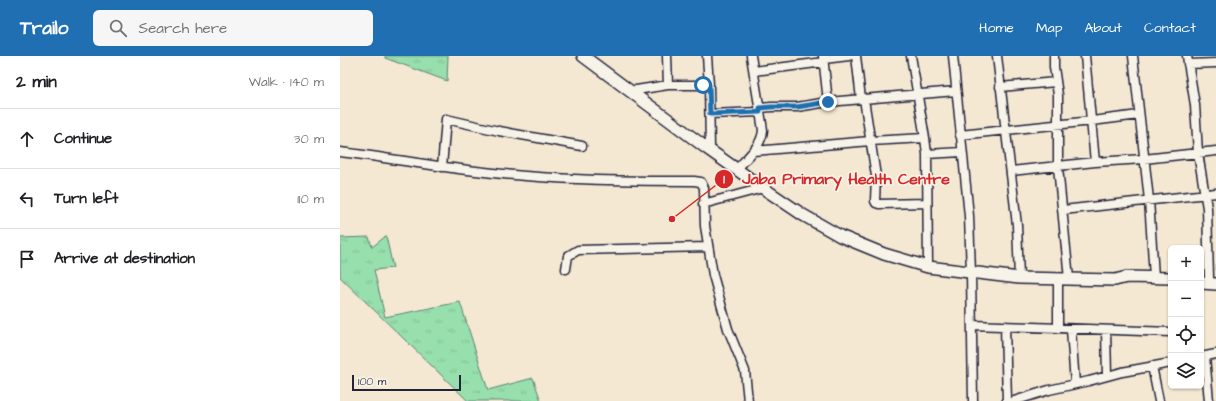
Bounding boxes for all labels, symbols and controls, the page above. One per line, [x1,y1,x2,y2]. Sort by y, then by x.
search box [93,10,373,46]
text: Trailo [20,15,69,42]
icon: search [107,17,129,39]
text: Search here [139,18,227,39]
text: Home [979,18,1014,38]
text: Map [1036,18,1062,38]
text: About [1084,18,1122,38]
text: Contact [1144,18,1196,38]
text: 2 min [16,70,57,94]
text: Walk · 140 m [249,73,324,91]
route start [694,76,712,94]
route end [819,93,837,111]
icon: ahead [16,128,38,150]
text: Continue [54,128,112,149]
text: 30 m [294,130,324,148]
callout: Jaba Primary Health Centre [714,165,958,193]
text: Jaba Primary Health Centre [741,168,950,191]
text: 1 [723,171,725,188]
icon: left [16,188,38,210]
text: Turn left [54,188,118,209]
text: 110 m [297,190,324,208]
map controls [1168,245,1204,389]
button: + [1168,245,1204,281]
icon: arrive [16,248,38,270]
text: Arrive at destination [54,248,195,269]
button: − [1168,281,1204,317]
button: locate [1168,317,1204,353]
button: layers [1168,353,1204,389]
scale bar [352,373,461,392]
text: 100 m [358,374,386,389]

